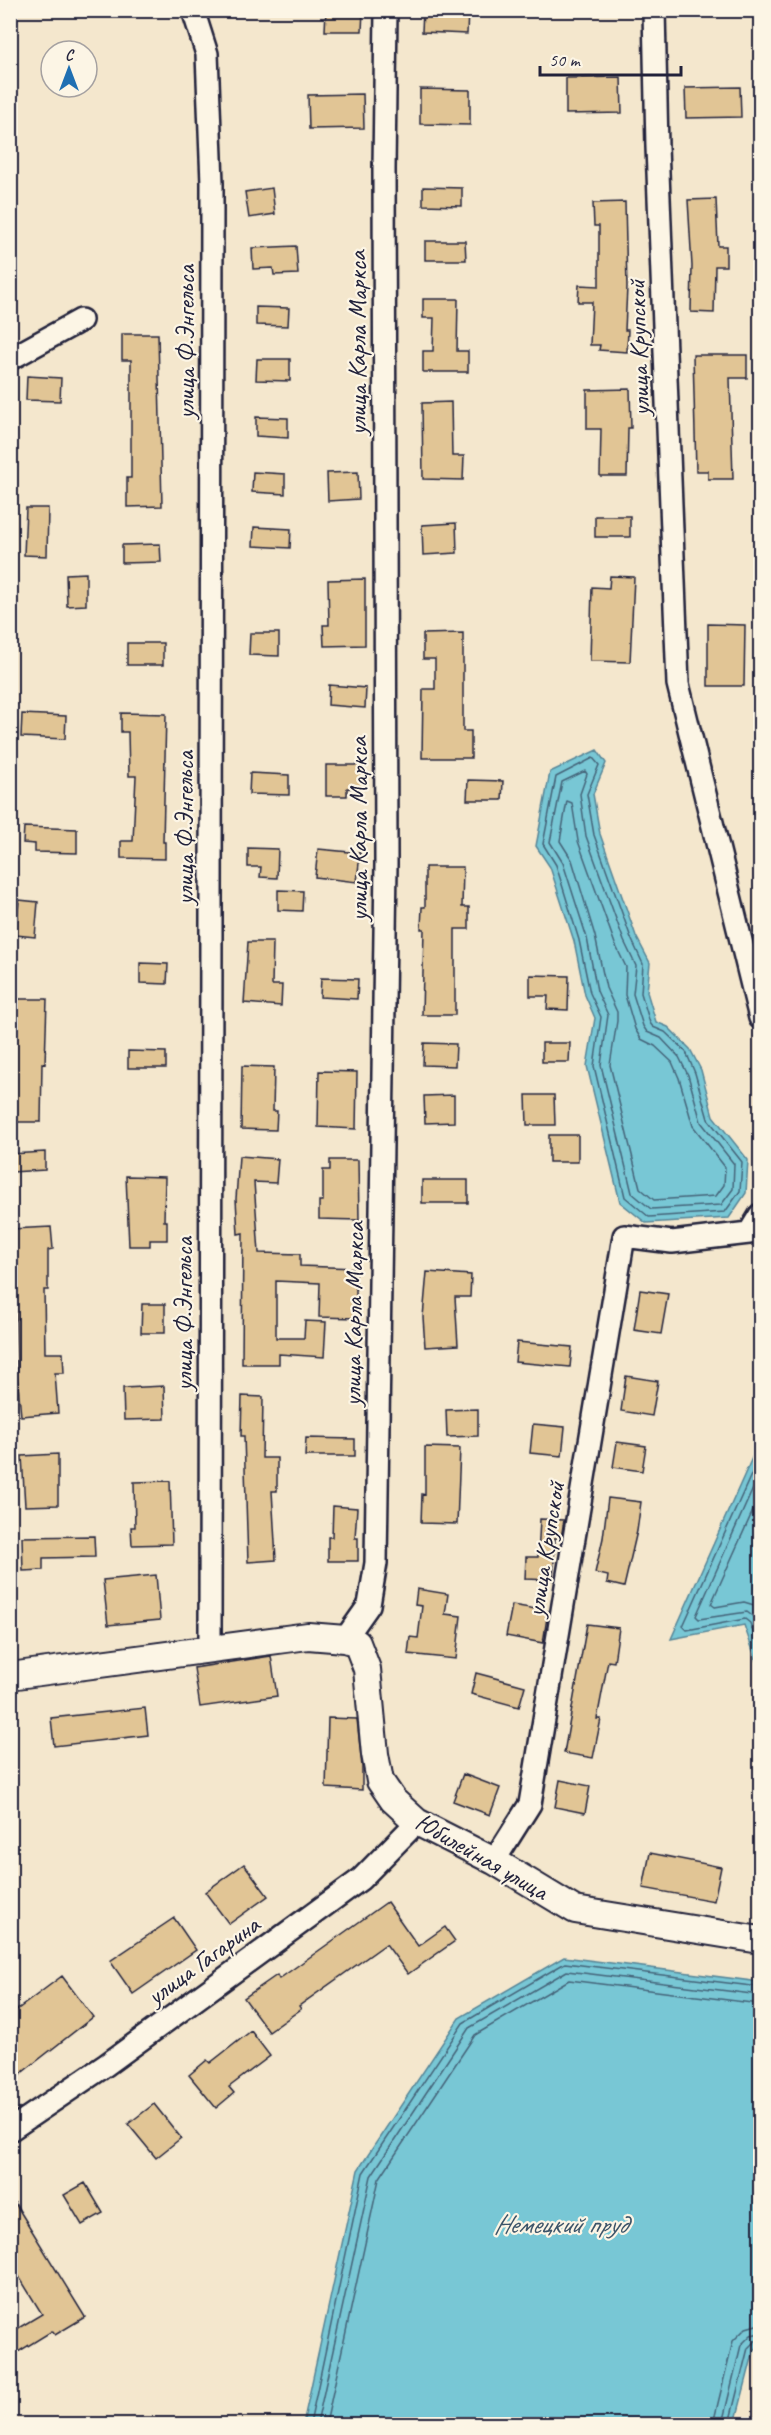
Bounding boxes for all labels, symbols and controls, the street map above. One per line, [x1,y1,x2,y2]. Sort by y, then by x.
north arrow [39,39,99,99]
scale bar [540,39,681,77]
text: С [65,45,75,65]
text: 50 m [549,49,582,71]
street label: улица Карла Маркса [341,249,374,437]
street label: улица Ф.Энгельса [169,264,202,421]
street label: улица Крупской [620,277,657,419]
street label: улица Карла Маркса [342,735,375,923]
street label: улица Ф.Энгельса [168,750,201,907]
street label: улица Карла Маркса [335,1220,372,1409]
street label: улица Ф.Энгельса [167,1236,200,1393]
street label: улица Крупской [518,1477,573,1621]
street label: Юбилейная улица [410,1805,555,1908]
street label: улица Гагарина [139,1907,268,2014]
water label: Немецкий пруд [493,2207,633,2241]

